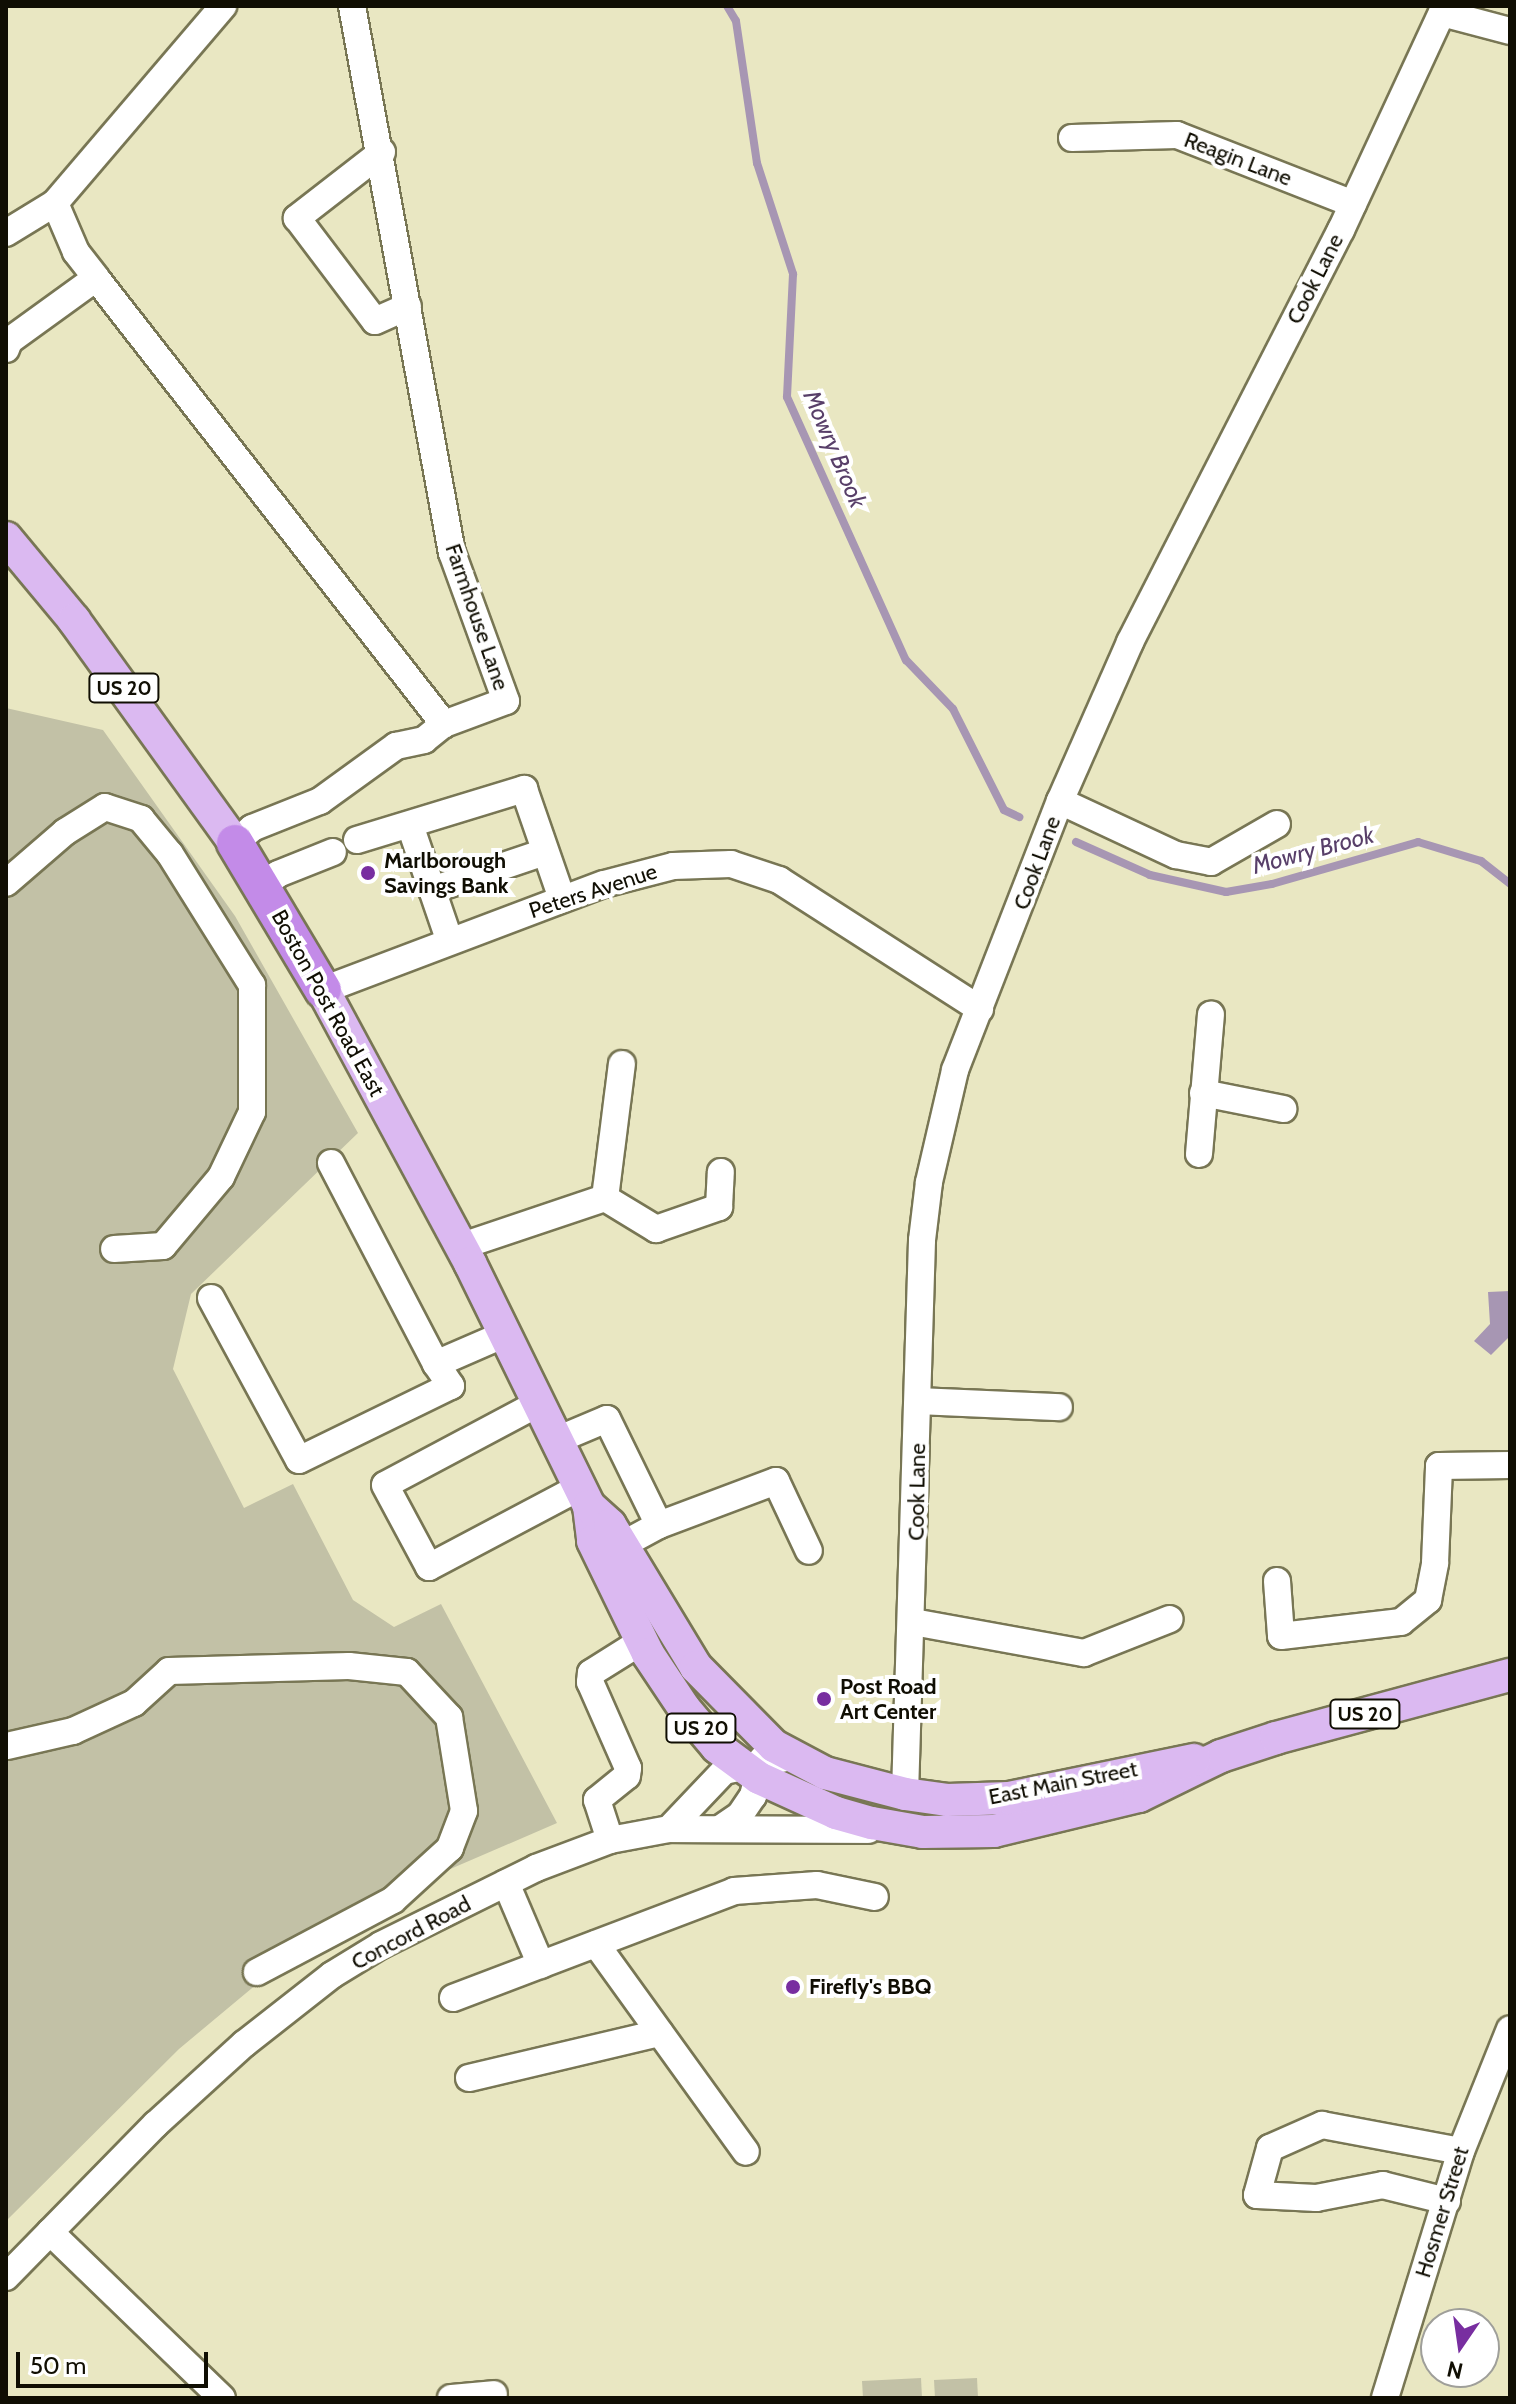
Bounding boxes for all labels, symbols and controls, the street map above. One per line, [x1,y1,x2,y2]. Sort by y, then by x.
street label: Reagin Lane [1180,126,1296,192]
street label: Cook Lane [1281,230,1349,328]
water label: Mowry Brook [797,386,873,512]
street label: Farmhouse Lane [440,540,514,694]
road number: US 20 [88,672,160,704]
street label: Cook Lane [1008,813,1066,913]
water label: Mowry Brook [1249,820,1377,880]
place label: Marlborough Savings Bank [384,847,508,898]
street label: Peters Avenue [526,858,660,924]
marker: Marlborough Savings Bank [359,864,377,882]
street label: Boston Post Road East [266,905,390,1101]
street label: Cook Lane [903,1443,931,1541]
place label: Post Road Art Center [840,1673,937,1724]
marker: Post Road Art Center [815,1690,833,1708]
road number: US 20 [1329,1698,1401,1730]
road number: US 20 [665,1712,737,1744]
street label: East Main Street [986,1756,1140,1810]
street label: Concord Road [347,1891,475,1975]
place label: Firefly's BBQ [809,1974,931,2000]
marker: Firefly's BBQ [784,1978,802,1996]
street label: Hosmer Street [1410,2143,1474,2281]
north arrow [1420,2308,1500,2388]
scale bar [20,2336,212,2386]
text: 50 m [30,2351,86,2380]
text: N [1444,2355,1466,2385]

